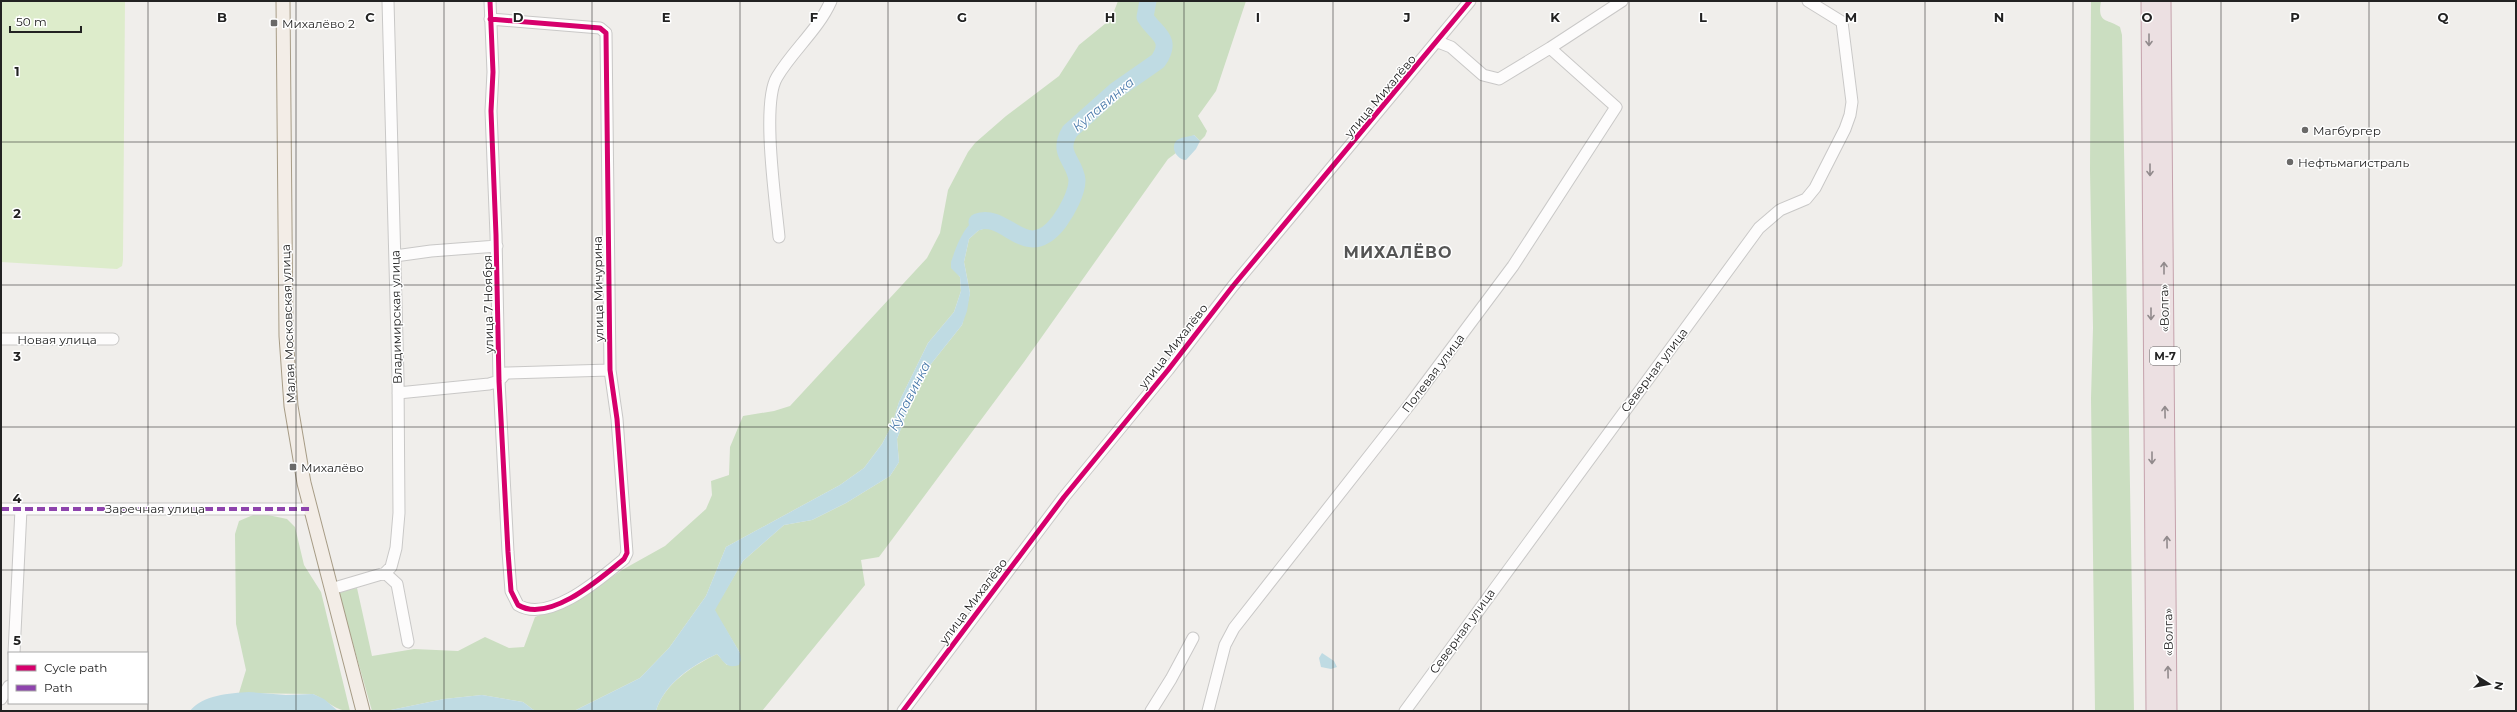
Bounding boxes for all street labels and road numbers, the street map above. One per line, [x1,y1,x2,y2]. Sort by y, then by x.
street label: улица Михалёво [1340,51,1419,141]
street label: улица Мичурина [590,236,606,343]
street label: Малая Московская улица [278,244,298,404]
street label: Владимирская улица [387,250,405,384]
street label: улица 7 Ноября [480,255,496,354]
street label: «Волга» [2156,283,2172,332]
street label: улица Михалёво [1135,300,1211,392]
street label: Северная улица [1617,325,1691,415]
street label: Полевая улица [1399,331,1467,415]
street label: Новая улица [17,332,97,347]
road number: М-7 [2150,347,2180,365]
street label: Заречная улица [105,501,205,516]
street label: улица Михалёво [935,555,1010,648]
street label: Северная улица [1426,585,1498,677]
street label: «Волга» [2160,607,2176,656]

